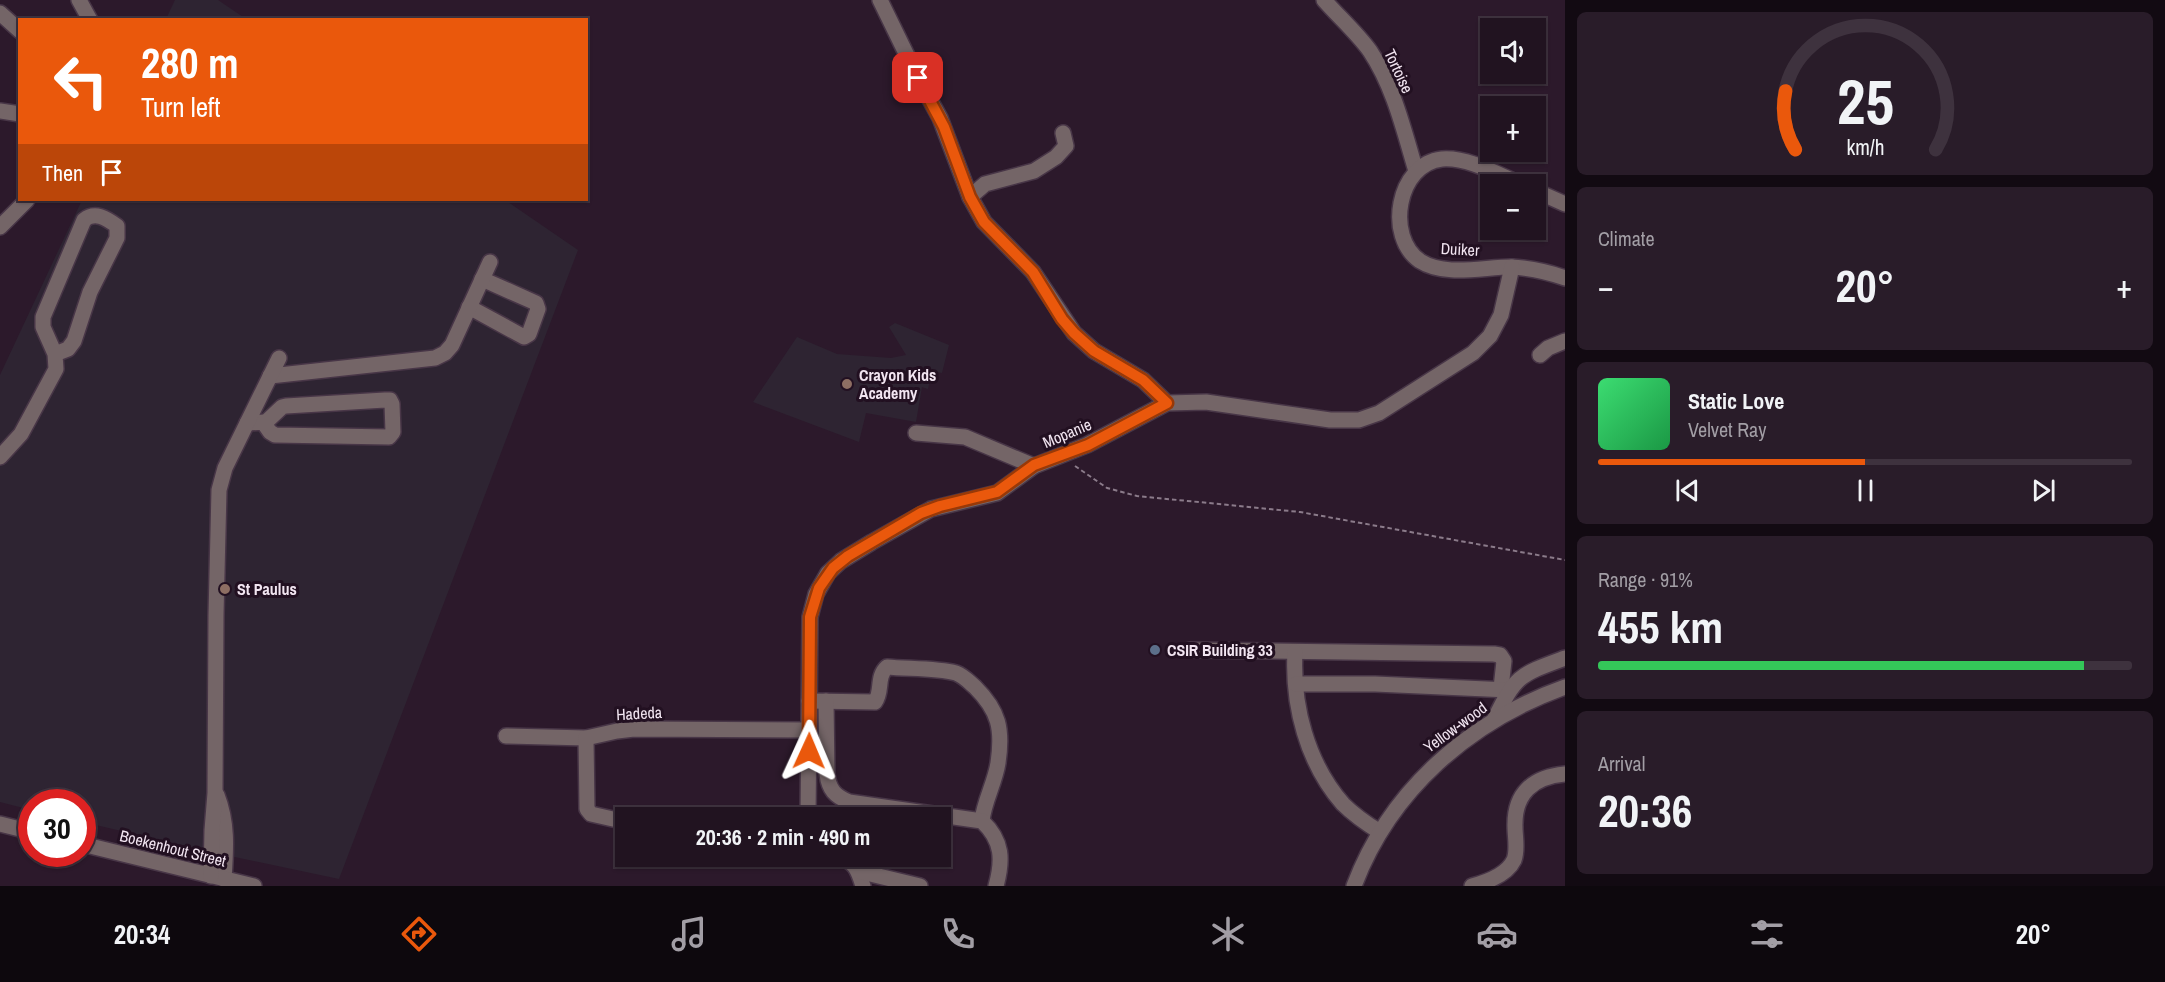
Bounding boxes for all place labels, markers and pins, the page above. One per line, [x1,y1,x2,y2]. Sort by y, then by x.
pin [892,52,943,103]
place label: Crayon Kids Academy [859,364,936,404]
marker: Crayon Kids Academy [840,377,854,391]
place label: St Paulus [237,578,297,600]
marker: St Paulus [218,582,232,596]
place label: CSIR Building 33 [1167,639,1273,661]
marker: CSIR Building 33 [1148,643,1162,657]

